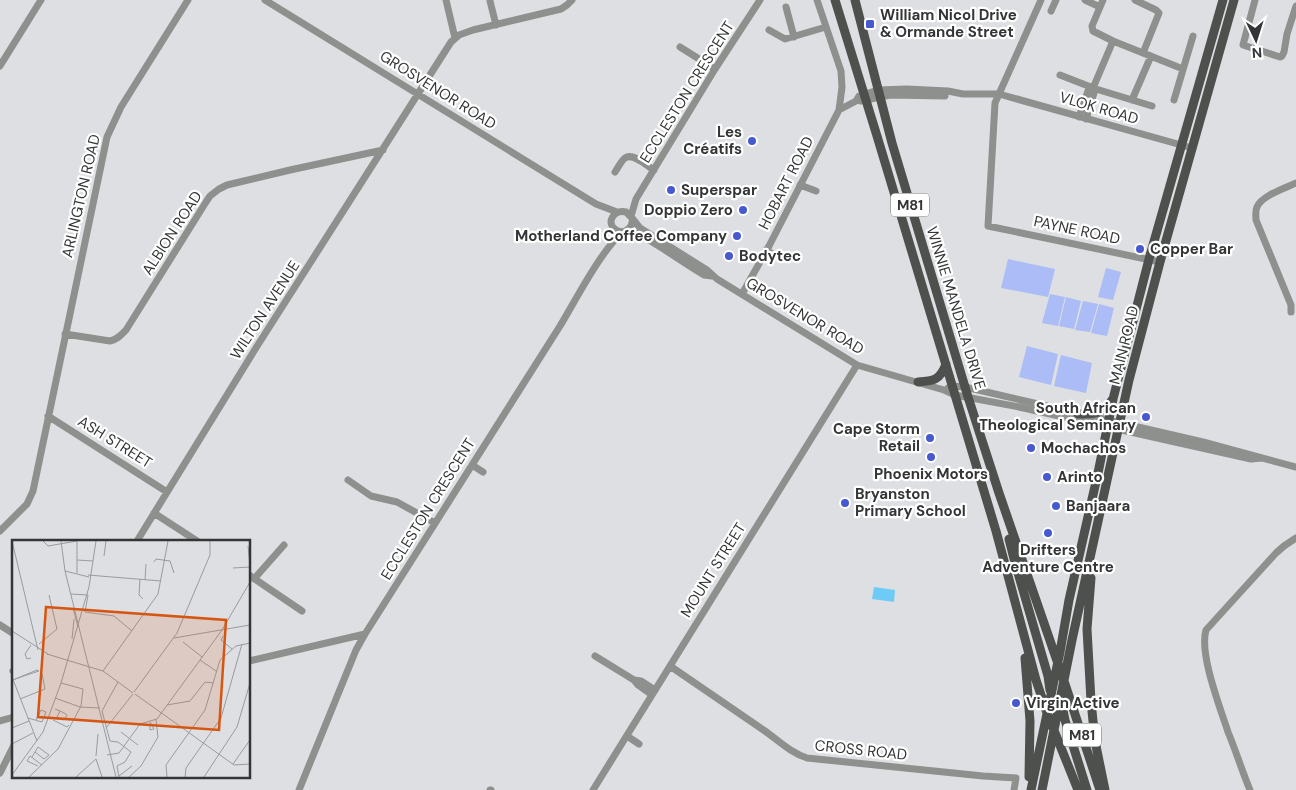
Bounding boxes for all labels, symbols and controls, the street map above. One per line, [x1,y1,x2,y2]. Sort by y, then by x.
place label: William Nicol Drive & Ormande Street [880,5,1017,42]
north arrow [1231,15,1281,65]
street label: ECCLESTON CRESCENT [635,17,739,167]
marker: William Nicol Drive & Ormande Street [864,18,876,30]
text: N [1251,44,1263,62]
street label: GROSVENOR ROAD [376,46,500,134]
street label: VLOK ROAD [1057,87,1141,129]
place label: Les Créatifs [683,122,742,159]
street label: ARLINGTON ROAD [57,132,105,260]
street label: HOBART ROAD [754,133,818,233]
marker: Les Créatifs [746,135,758,147]
place label: Superspar [681,180,757,200]
marker: Superspar [665,184,677,196]
street label: ALBION ROAD [137,187,207,279]
road number: M81 [891,194,929,216]
place label: Doppio Zero [644,200,733,220]
marker: Doppio Zero [737,204,749,216]
street label: PAYNE ROAD [1032,211,1122,249]
street label: WINNIE MANDELA DRIVE [922,224,990,392]
place label: Motherland Coffee Company [515,226,727,246]
marker: Motherland Coffee Company [731,230,743,242]
place label: Copper Bar [1150,239,1233,259]
marker: Copper Bar [1134,243,1146,255]
place label: Bodytec [739,246,801,266]
marker: Bodytec [723,250,735,262]
street label: WILTON AVENUE [226,257,304,363]
street label: GROSVENOR ROAD [743,273,867,359]
street label: MAIN ROAD [1105,304,1143,386]
place label: South African Theological Seminary [979,398,1136,435]
street label: ASH STREET [74,411,156,473]
marker: South African Theological Seminary [1140,411,1152,423]
place label: Cape Storm Retail [833,419,920,456]
marker: Cape Storm Retail [924,432,936,444]
street label: ECCLESTON CRESCENT [376,434,480,584]
place label: Mochachos [1041,438,1126,458]
marker: Mochachos [1025,442,1037,454]
marker: Phoenix Motors [925,451,937,463]
place label: Phoenix Motors [874,464,988,484]
place label: Arinto [1057,467,1103,487]
marker: Arinto [1041,471,1053,483]
place label: Bryanston Primary School [855,484,966,521]
place label: Banjaara [1066,496,1130,516]
marker: Bryanston Primary School [839,497,851,509]
marker: Banjaara [1050,500,1062,512]
street label: MOUNT STREET [676,519,750,621]
marker: Drifters Adventure Centre [1042,527,1054,539]
inset map [12,540,250,778]
place label: Drifters Adventure Centre [982,540,1114,577]
place label: Virgin Active [1026,693,1120,713]
marker: Virgin Active [1010,697,1022,709]
road number: M81 [1063,724,1101,746]
street label: CROSS ROAD [814,735,908,765]

